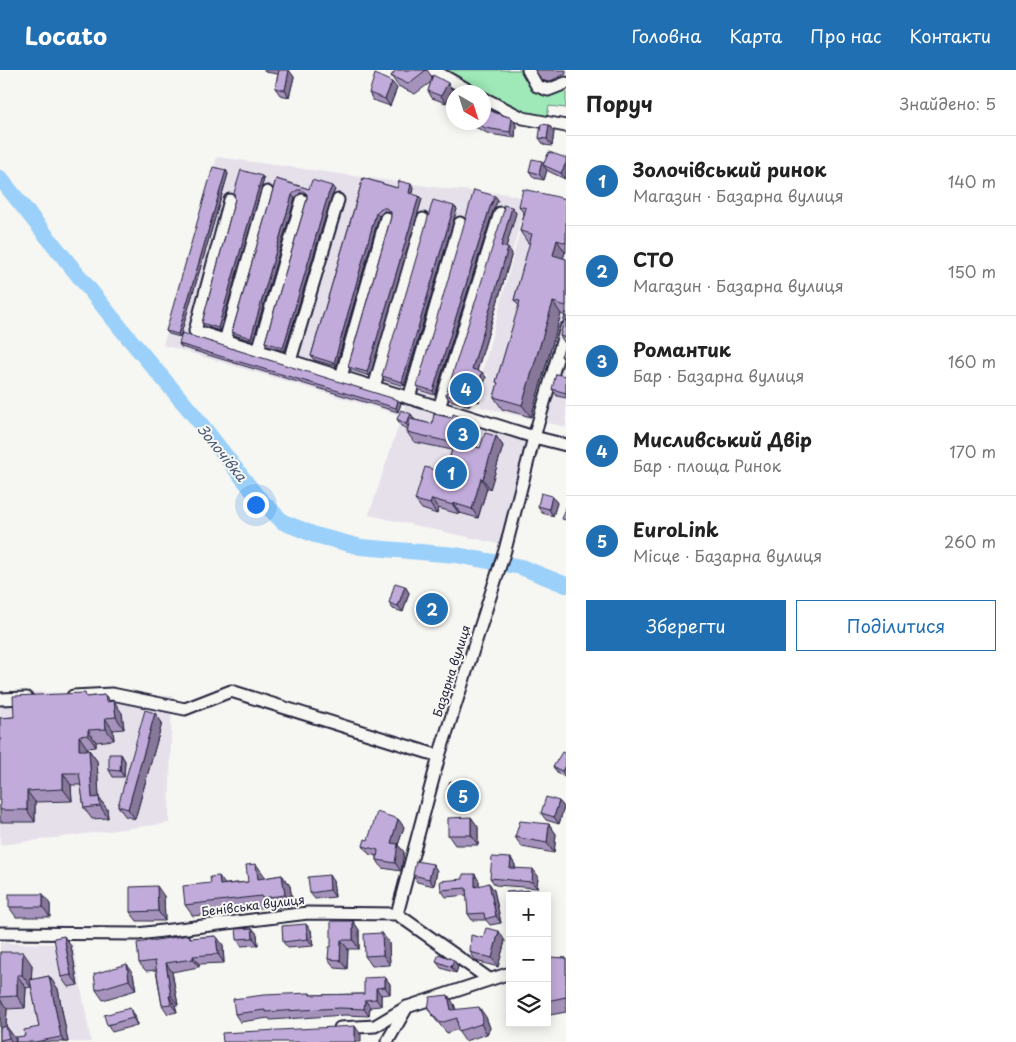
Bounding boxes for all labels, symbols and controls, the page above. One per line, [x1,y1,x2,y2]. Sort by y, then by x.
text: Locato [25,17,107,53]
text: Головна [631,22,701,49]
text: Карта [729,22,782,49]
text: Про нас [810,22,882,49]
text: Контакти [910,22,991,49]
north arrow [446,85,491,130]
text: Поруч [586,87,653,119]
text: Знайдено: 5 [900,91,996,115]
text: Золочівський ринок [633,155,826,183]
text: 1 [598,169,606,193]
text: 140 m [948,169,996,193]
text: Магазин · Базарна вулиця [633,183,844,207]
text: СТО [633,245,674,273]
text: 2 [596,259,608,283]
text: 150 m [948,259,996,283]
text: Магазин · Базарна вулиця [633,273,844,297]
text: Романтик [633,335,731,363]
text: 3 [597,349,607,373]
text: 160 m [948,349,996,373]
text: Бар · Базарна вулиця [633,363,804,387]
pin: 4 [450,370,482,408]
pin: 3 [447,415,479,453]
water label: Золочівка [193,420,253,487]
text: Мисливський Двір [633,425,812,453]
text: 4 [597,439,607,463]
text: 170 m [950,439,996,463]
text: Бар · площа Ринок [633,453,781,477]
pin: 1 [435,454,467,492]
your location [243,492,269,518]
text: EuroLink [633,515,719,543]
text: 5 [597,529,607,553]
text: 260 m [944,529,996,553]
text: Місце · Базарна вулиця [633,543,822,567]
pin: 2 [416,590,448,628]
button: Зберегти [586,600,786,651]
button: Поділитися [796,600,996,651]
street label: Базарна вулиця [428,622,474,719]
pin: 5 [447,777,479,815]
street label: Бенівська вулиця [200,890,306,920]
map controls [506,892,551,1027]
button: + [506,892,551,937]
button: − [506,937,551,982]
button: layers [506,982,551,1027]

